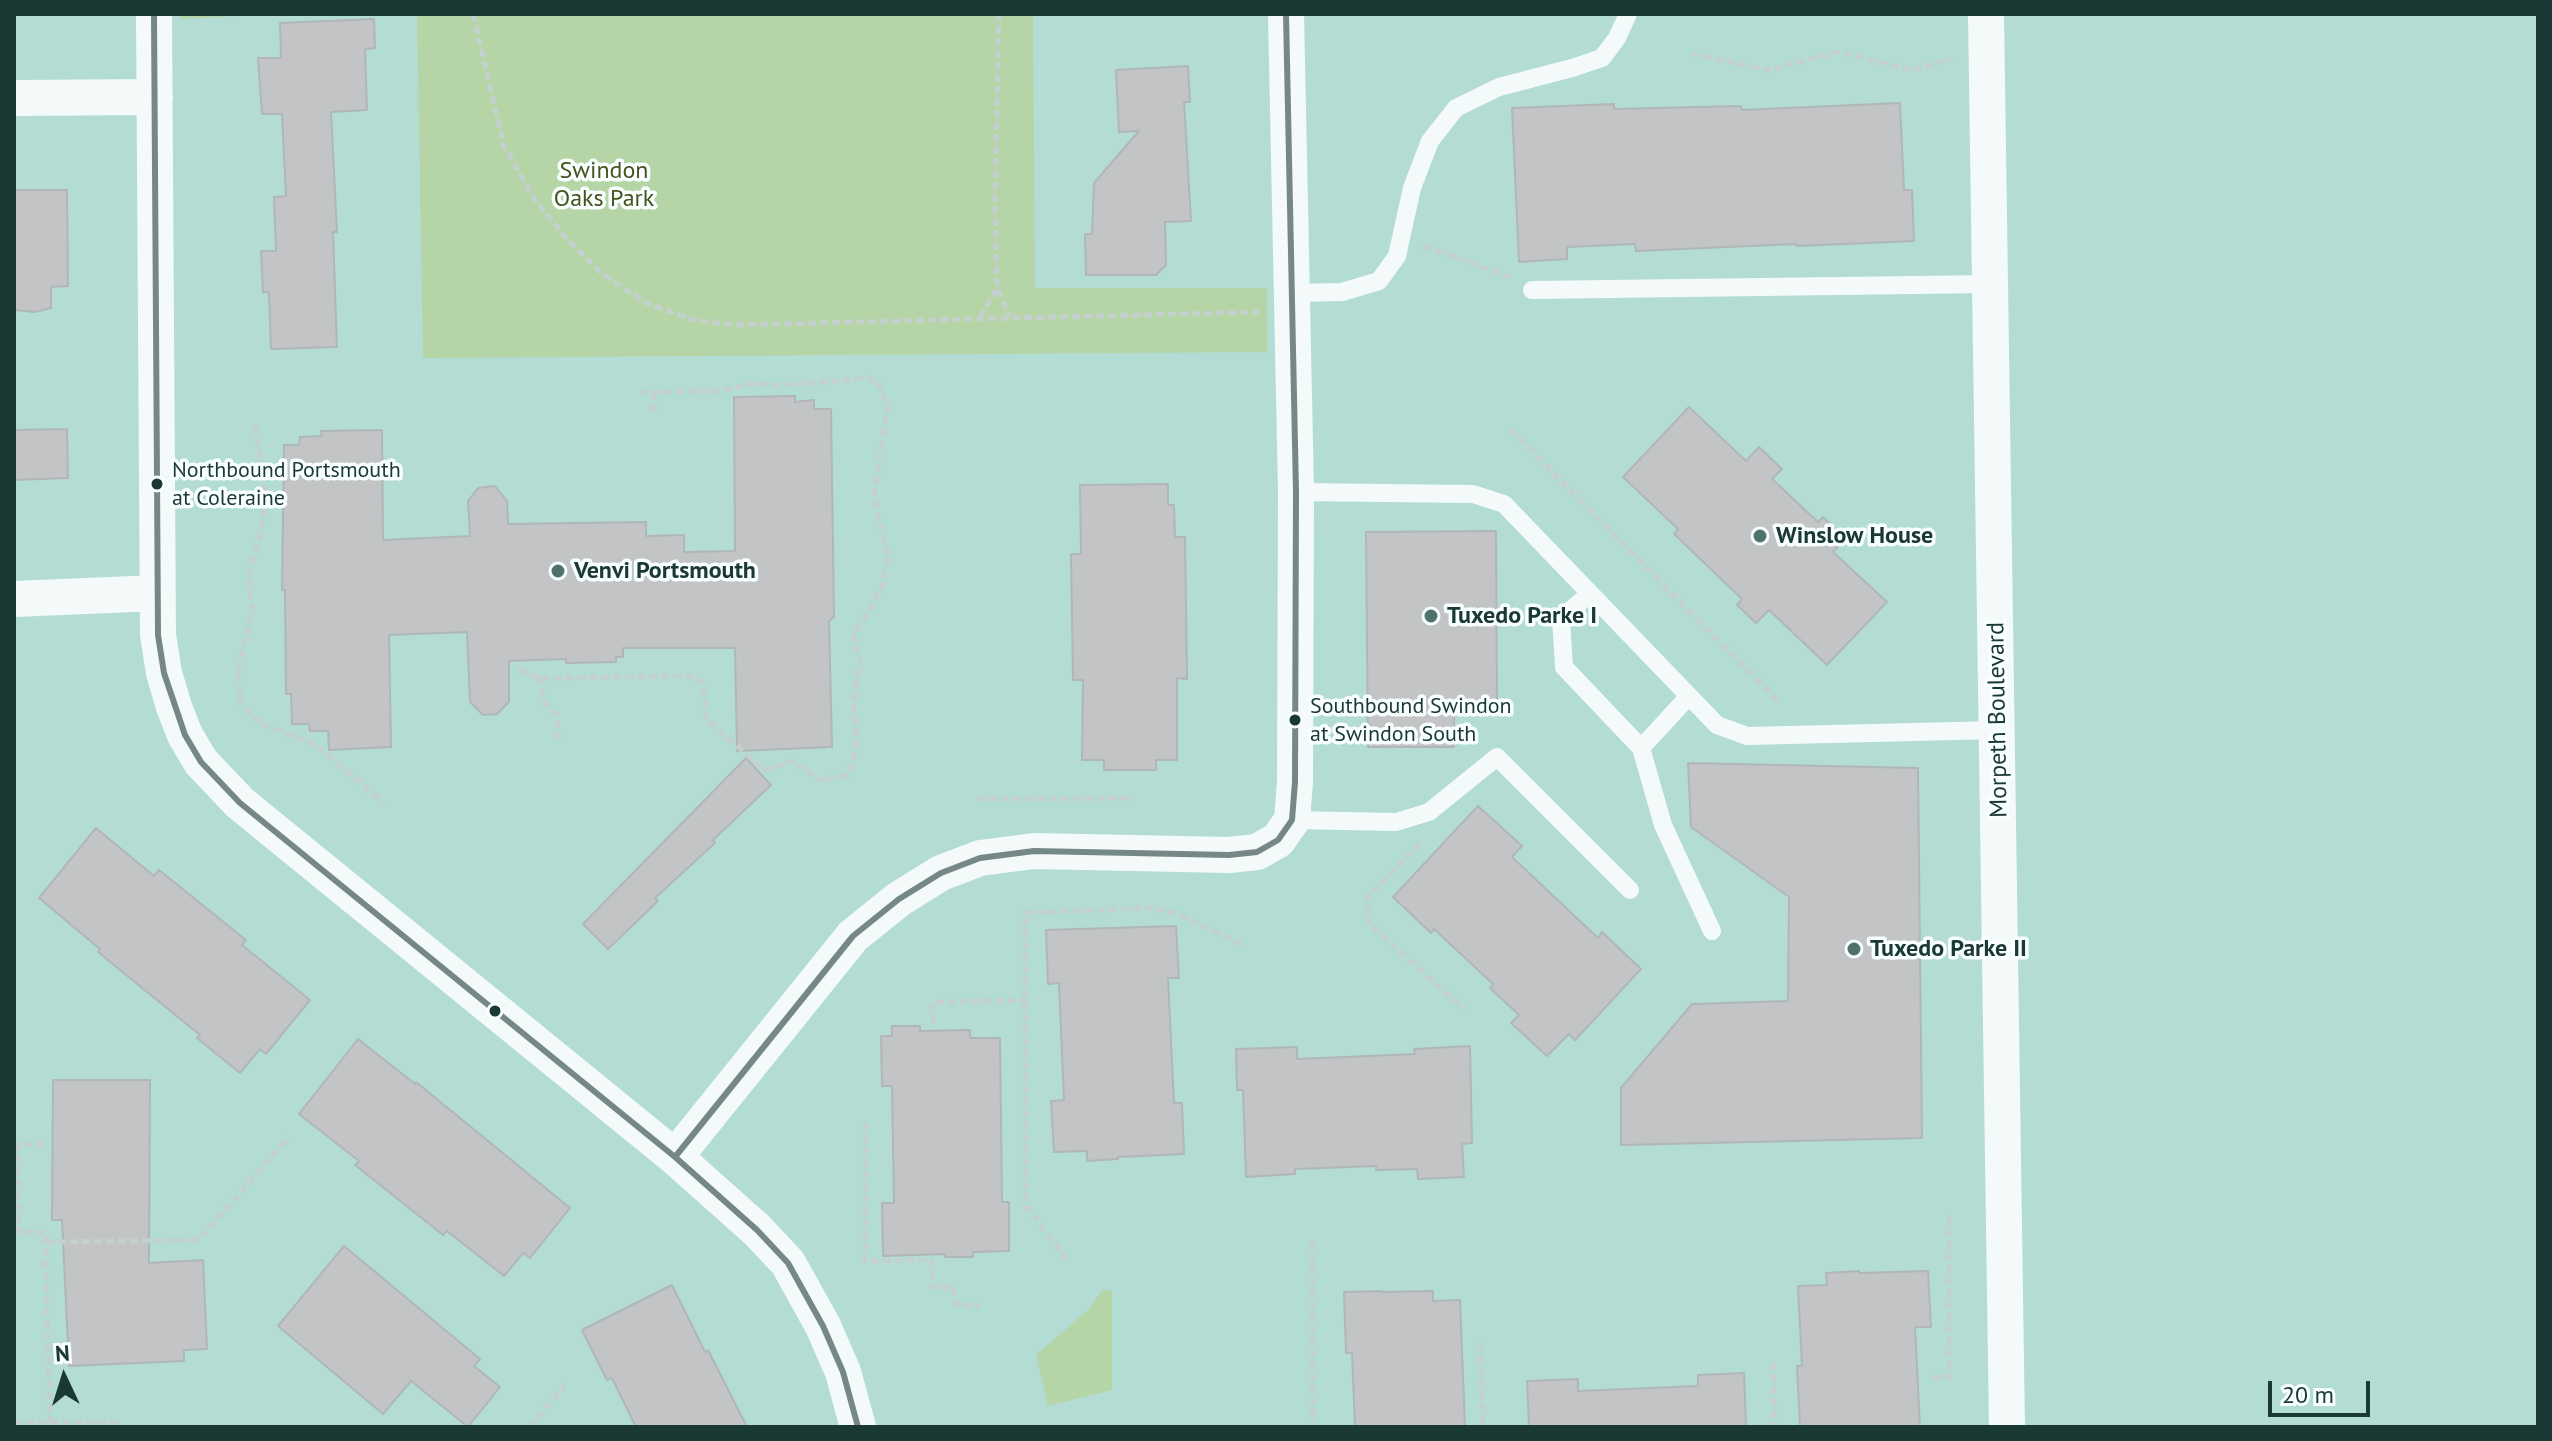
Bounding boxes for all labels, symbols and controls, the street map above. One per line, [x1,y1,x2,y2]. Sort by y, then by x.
park label: Swindon Oaks Park [554,157,654,213]
place label: Northbound Portsmouth at Coleraine [172,458,401,510]
marker: Northbound Portsmouth at Coleraine [149,476,165,492]
place label: Winslow House [1776,522,1933,550]
marker: Winslow House [1751,527,1769,545]
place label: Venvi Portsmouth [574,557,756,585]
marker: Venvi Portsmouth [549,562,567,580]
place label: Tuxedo Parke I [1447,602,1597,630]
marker: Tuxedo Parke I [1422,607,1440,625]
street label: Morpeth Boulevard [1982,622,2014,818]
place label: Southbound Swindon at Swindon South [1310,694,1512,746]
marker: Southbound Swindon at Swindon South [1287,712,1303,728]
place label: Tuxedo Parke II [1870,935,2027,963]
marker: Tuxedo Parke II [1845,940,1863,958]
unlabelled marker [487,1003,503,1019]
north arrow [24,1337,104,1417]
text: N [54,1339,71,1368]
scale bar [2272,1365,2374,1415]
text: 20 m [2282,1379,2334,1410]

